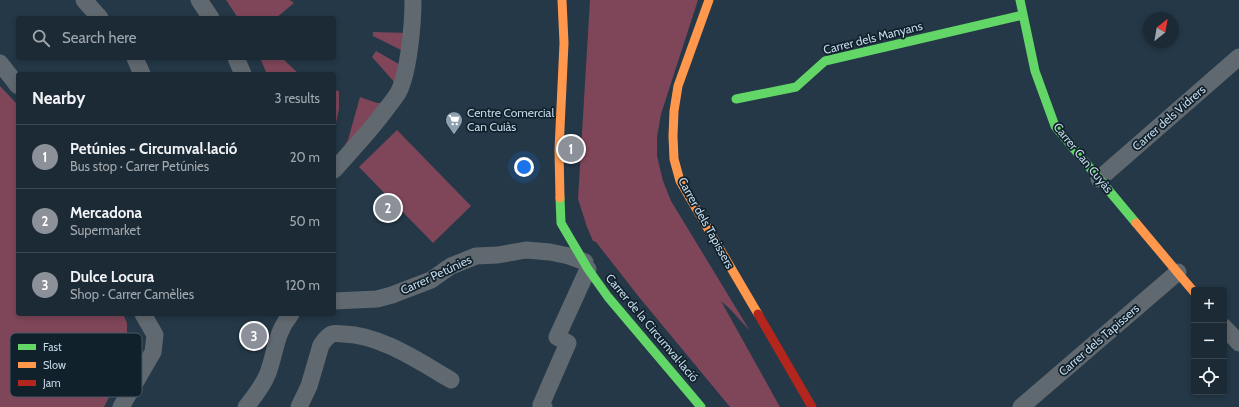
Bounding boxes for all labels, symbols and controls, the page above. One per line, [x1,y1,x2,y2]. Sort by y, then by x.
north arrow [1143,12,1179,48]
search box [16,16,336,60]
street label: Carrer dels Manyans [822,18,924,57]
icon: search [30,27,52,49]
text: Search here [62,29,137,47]
street label: Carrer dels Vidrers [1129,82,1208,154]
text: Nearby [32,88,85,108]
text: 3 results [274,90,320,106]
place label: Centre Comercial Can Cuiàs [467,105,554,134]
supermarket icon: Centre Comercial Can Cuiàs [444,110,464,135]
street label: Carrer Can Cuyàs [1050,120,1116,196]
pin: 1 [558,134,584,164]
text: Petúnies - Circumval·lació [70,140,237,158]
text: 1 [43,149,47,165]
text: 20 m [290,149,320,165]
your location [514,157,534,177]
text: Bus stop · Carrer Petúnies [70,158,209,174]
street label: Carrer dels Tapissers [675,175,738,271]
pin: 2 [375,193,401,223]
text: Mercadona [70,204,142,222]
text: 2 [42,213,48,229]
text: 50 m [290,213,320,229]
text: Supermarket [70,222,141,238]
street label: Carrer Petúnies [398,252,474,298]
text: Dulce Locura [70,268,154,286]
street label: Carrer de la Circumval·lació [603,271,702,385]
text: 3 [41,277,49,293]
text: 120 m [286,277,320,293]
text: Shop · Carrer Camèlies [70,286,194,302]
map controls [1191,287,1227,395]
button: + [1191,287,1227,323]
street label: Carrer dels Tapissers [1055,300,1142,379]
pin: 3 [241,321,267,351]
button: − [1191,323,1227,359]
legend [10,333,142,397]
text: Fast [43,340,62,354]
text: Slow [43,358,66,372]
button: locate [1191,359,1227,395]
text: Jam [42,376,61,390]

